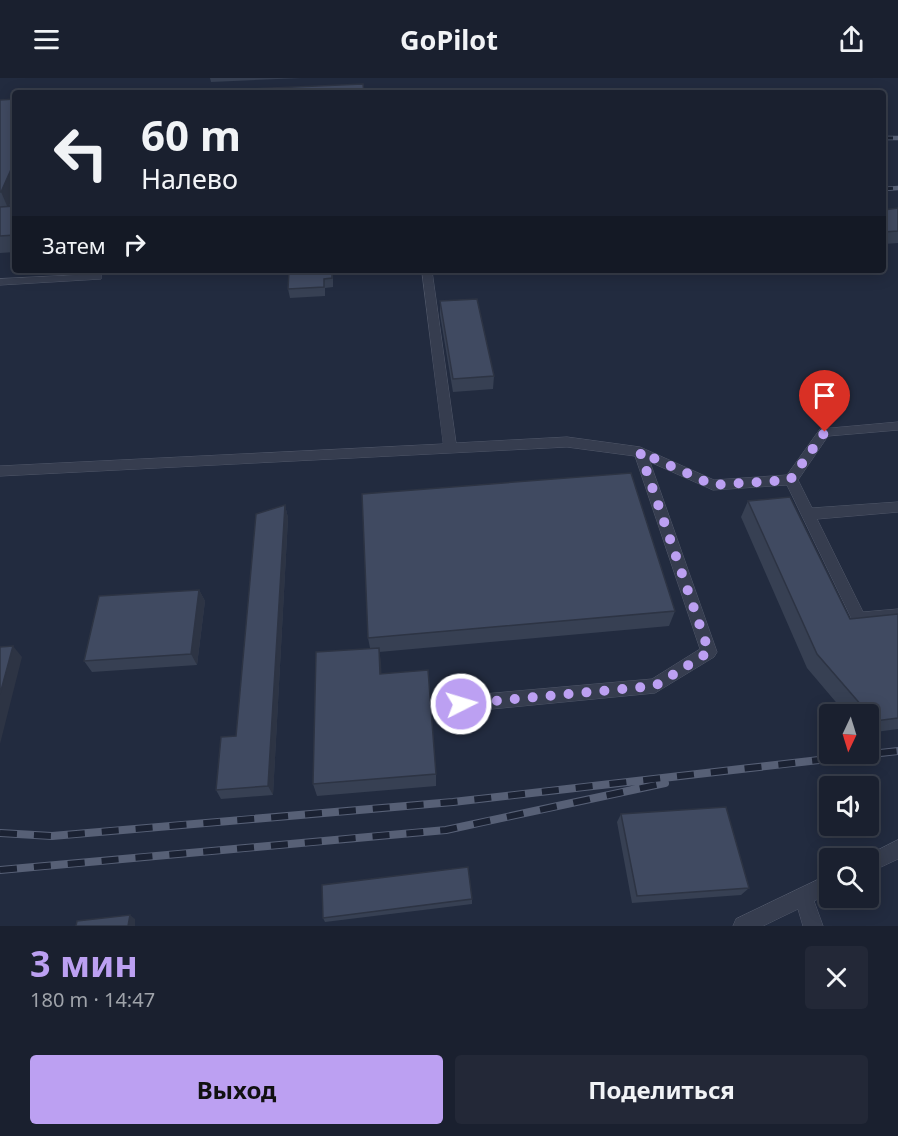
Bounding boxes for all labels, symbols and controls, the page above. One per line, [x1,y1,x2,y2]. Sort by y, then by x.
text: GoPilot [400,21,498,58]
icon: menu [30,23,63,56]
icon: share [835,23,868,56]
text: 60 m [141,106,241,163]
icon: left [42,114,120,192]
text: Налево [141,160,238,197]
icon: right [118,228,151,261]
text: Затем [42,230,106,260]
pin [799,370,850,432]
icon: arrive [808,379,841,412]
position arrow [429,672,493,736]
north arrow [819,704,879,764]
map controls [819,704,879,908]
button: sound [819,776,879,836]
button: search [819,848,879,908]
text: 3 мин [30,939,138,988]
button: close [805,946,868,1009]
text: 180 m · 14:47 [30,986,155,1013]
button: Выход [30,1055,443,1124]
button: Поделиться [455,1055,868,1124]

